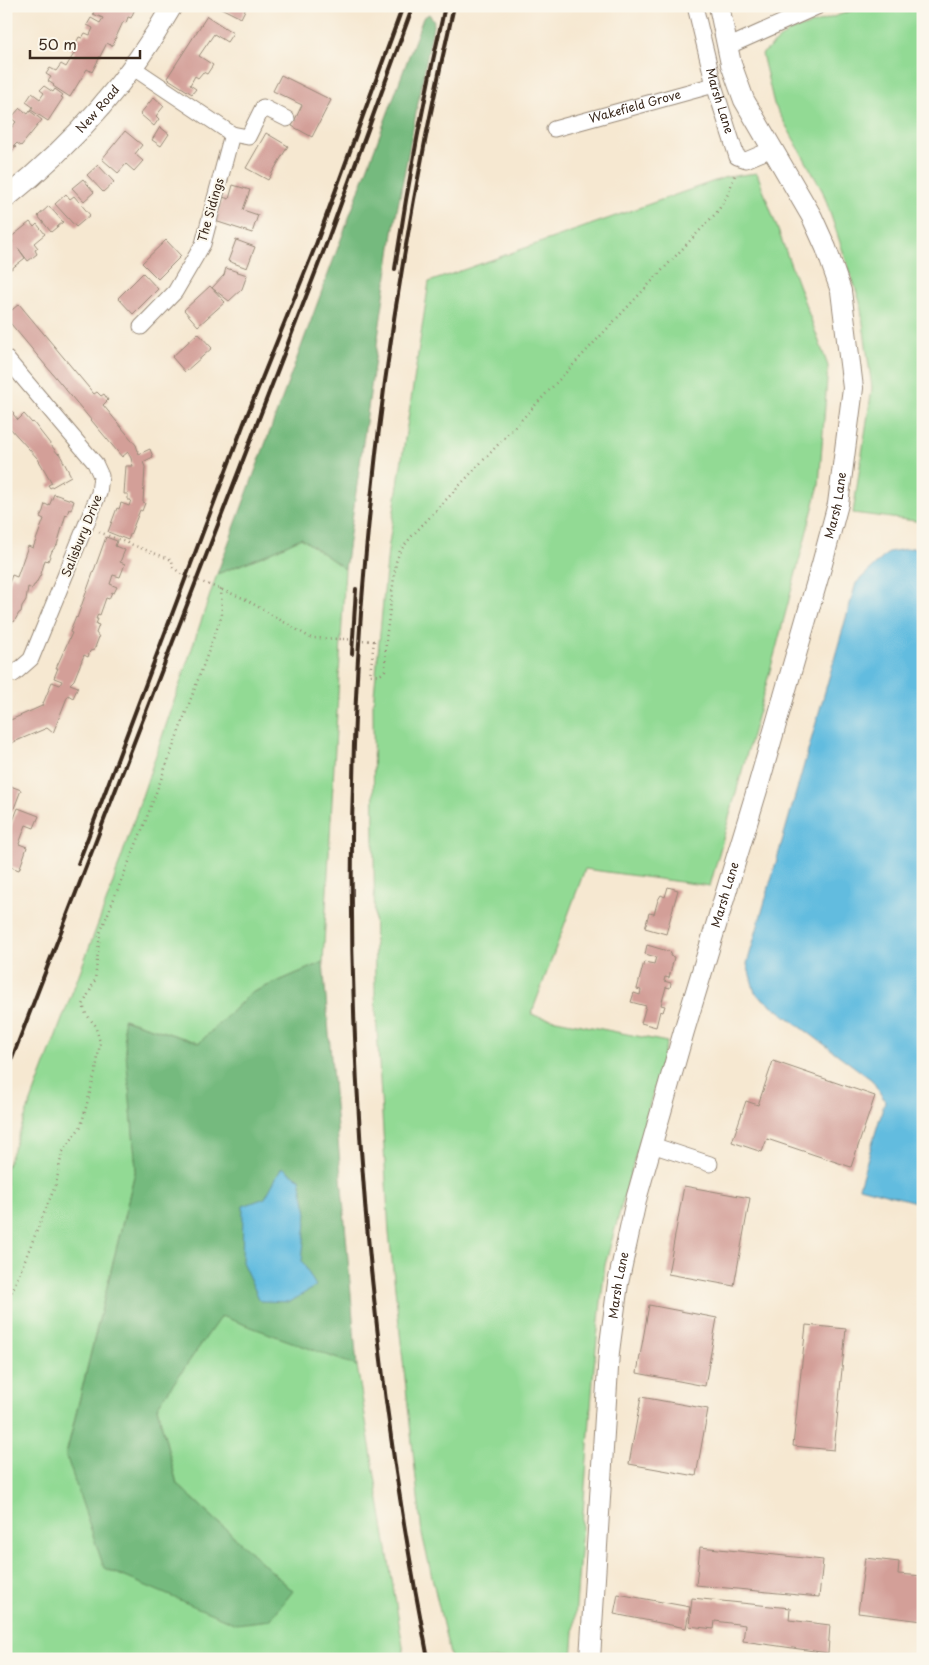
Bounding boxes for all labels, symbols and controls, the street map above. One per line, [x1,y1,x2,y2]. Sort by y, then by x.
scale bar [30,28,140,60]
text: 50 m [38,32,77,55]
street label: Marsh Lane [702,66,739,136]
street label: New Road [71,81,123,137]
street label: Wakefield Grove [587,85,683,127]
street label: The Sidings [192,175,228,244]
street label: Marsh Lane [819,471,850,541]
street label: Salisbury Drive [56,492,106,580]
street label: Marsh Lane [706,860,743,930]
street label: Marsh Lane [603,1250,633,1320]

